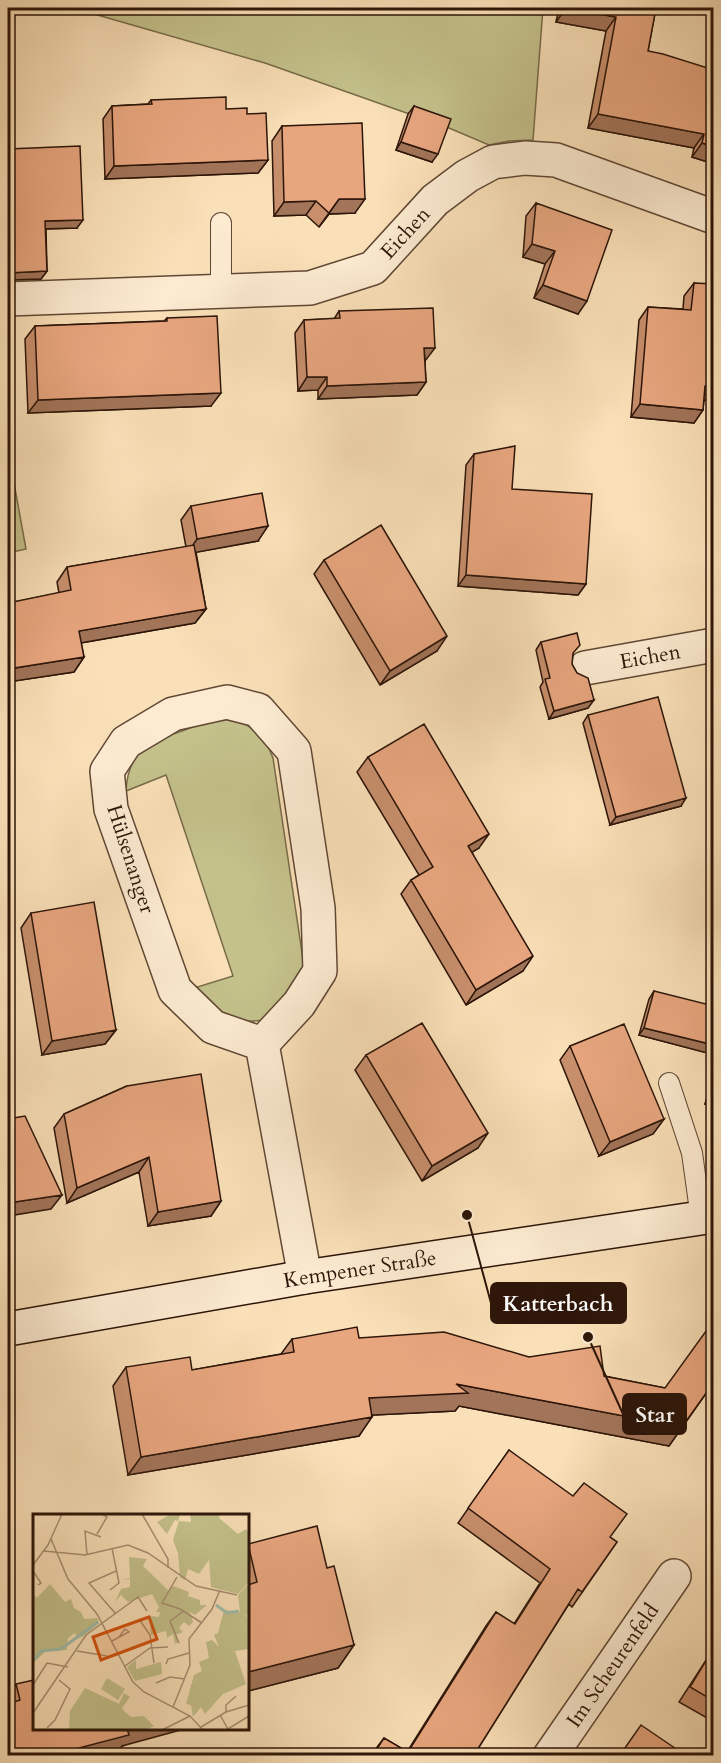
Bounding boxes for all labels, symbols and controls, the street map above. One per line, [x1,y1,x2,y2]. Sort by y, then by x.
street label: Eichen [374,201,437,266]
street label: Eichen [617,637,683,677]
street label: Hülsenanger [99,801,162,918]
street label: Kempener Straße [281,1244,438,1296]
callout: Katterbach [491,1283,626,1323]
text: Katterbach [503,1289,614,1319]
callout: Star [623,1394,686,1434]
text: Star [635,1400,675,1430]
inset map [33,1514,249,1730]
street label: Im Scheurenfeld [560,1598,666,1734]

